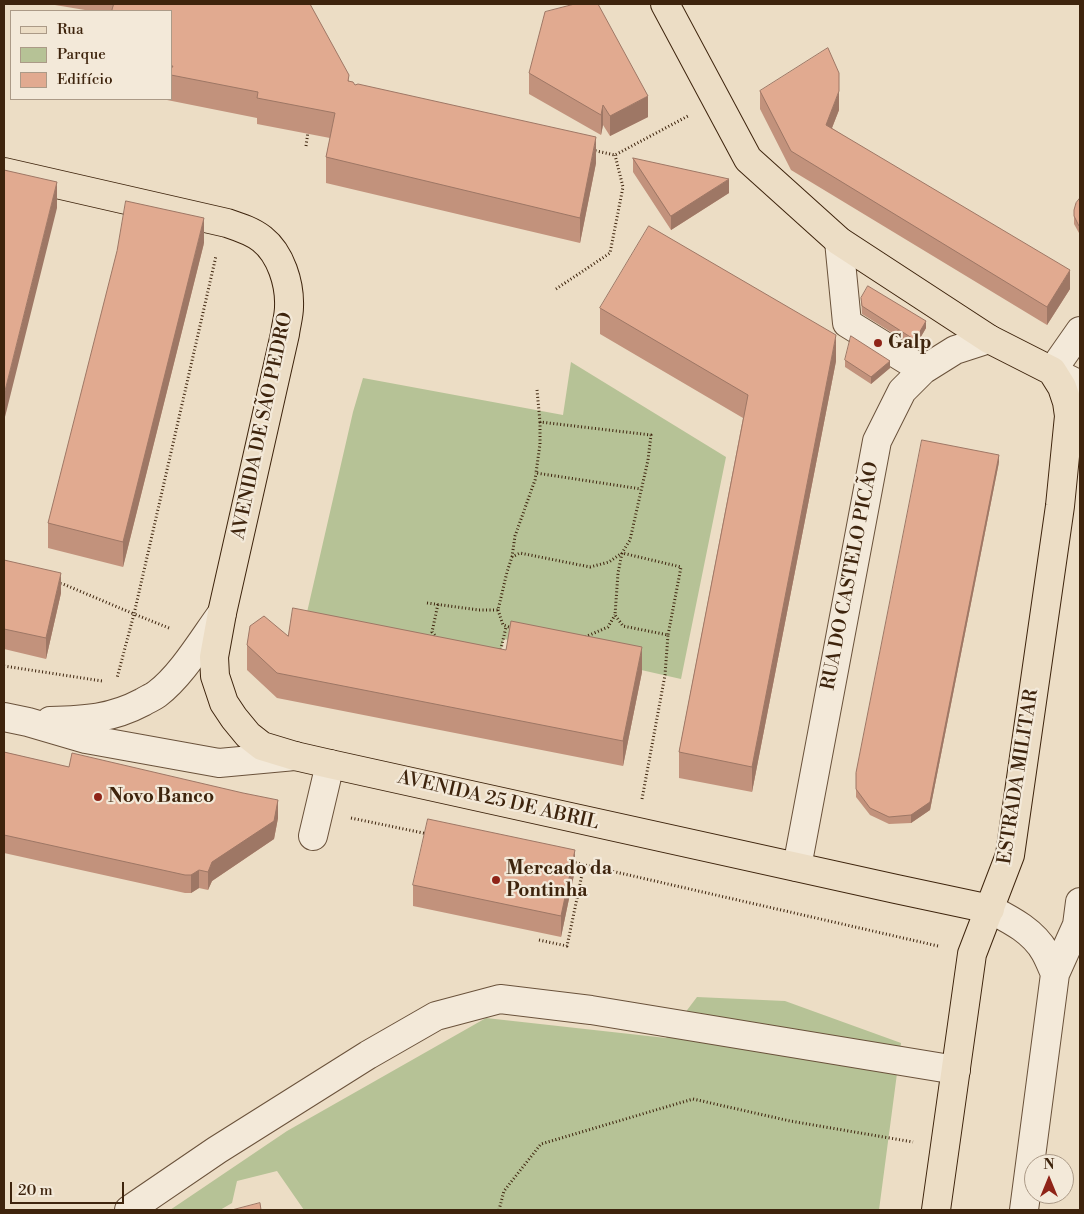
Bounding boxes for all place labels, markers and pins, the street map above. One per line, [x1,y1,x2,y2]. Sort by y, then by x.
place label: Galp [888,332,932,354]
marker: Galp [872,337,884,349]
place label: Novo Banco [108,786,214,808]
marker: Novo Banco [92,791,104,803]
place label: Mercado da Pontinha [506,858,612,902]
marker: Mercado da Pontinha [490,874,502,886]

